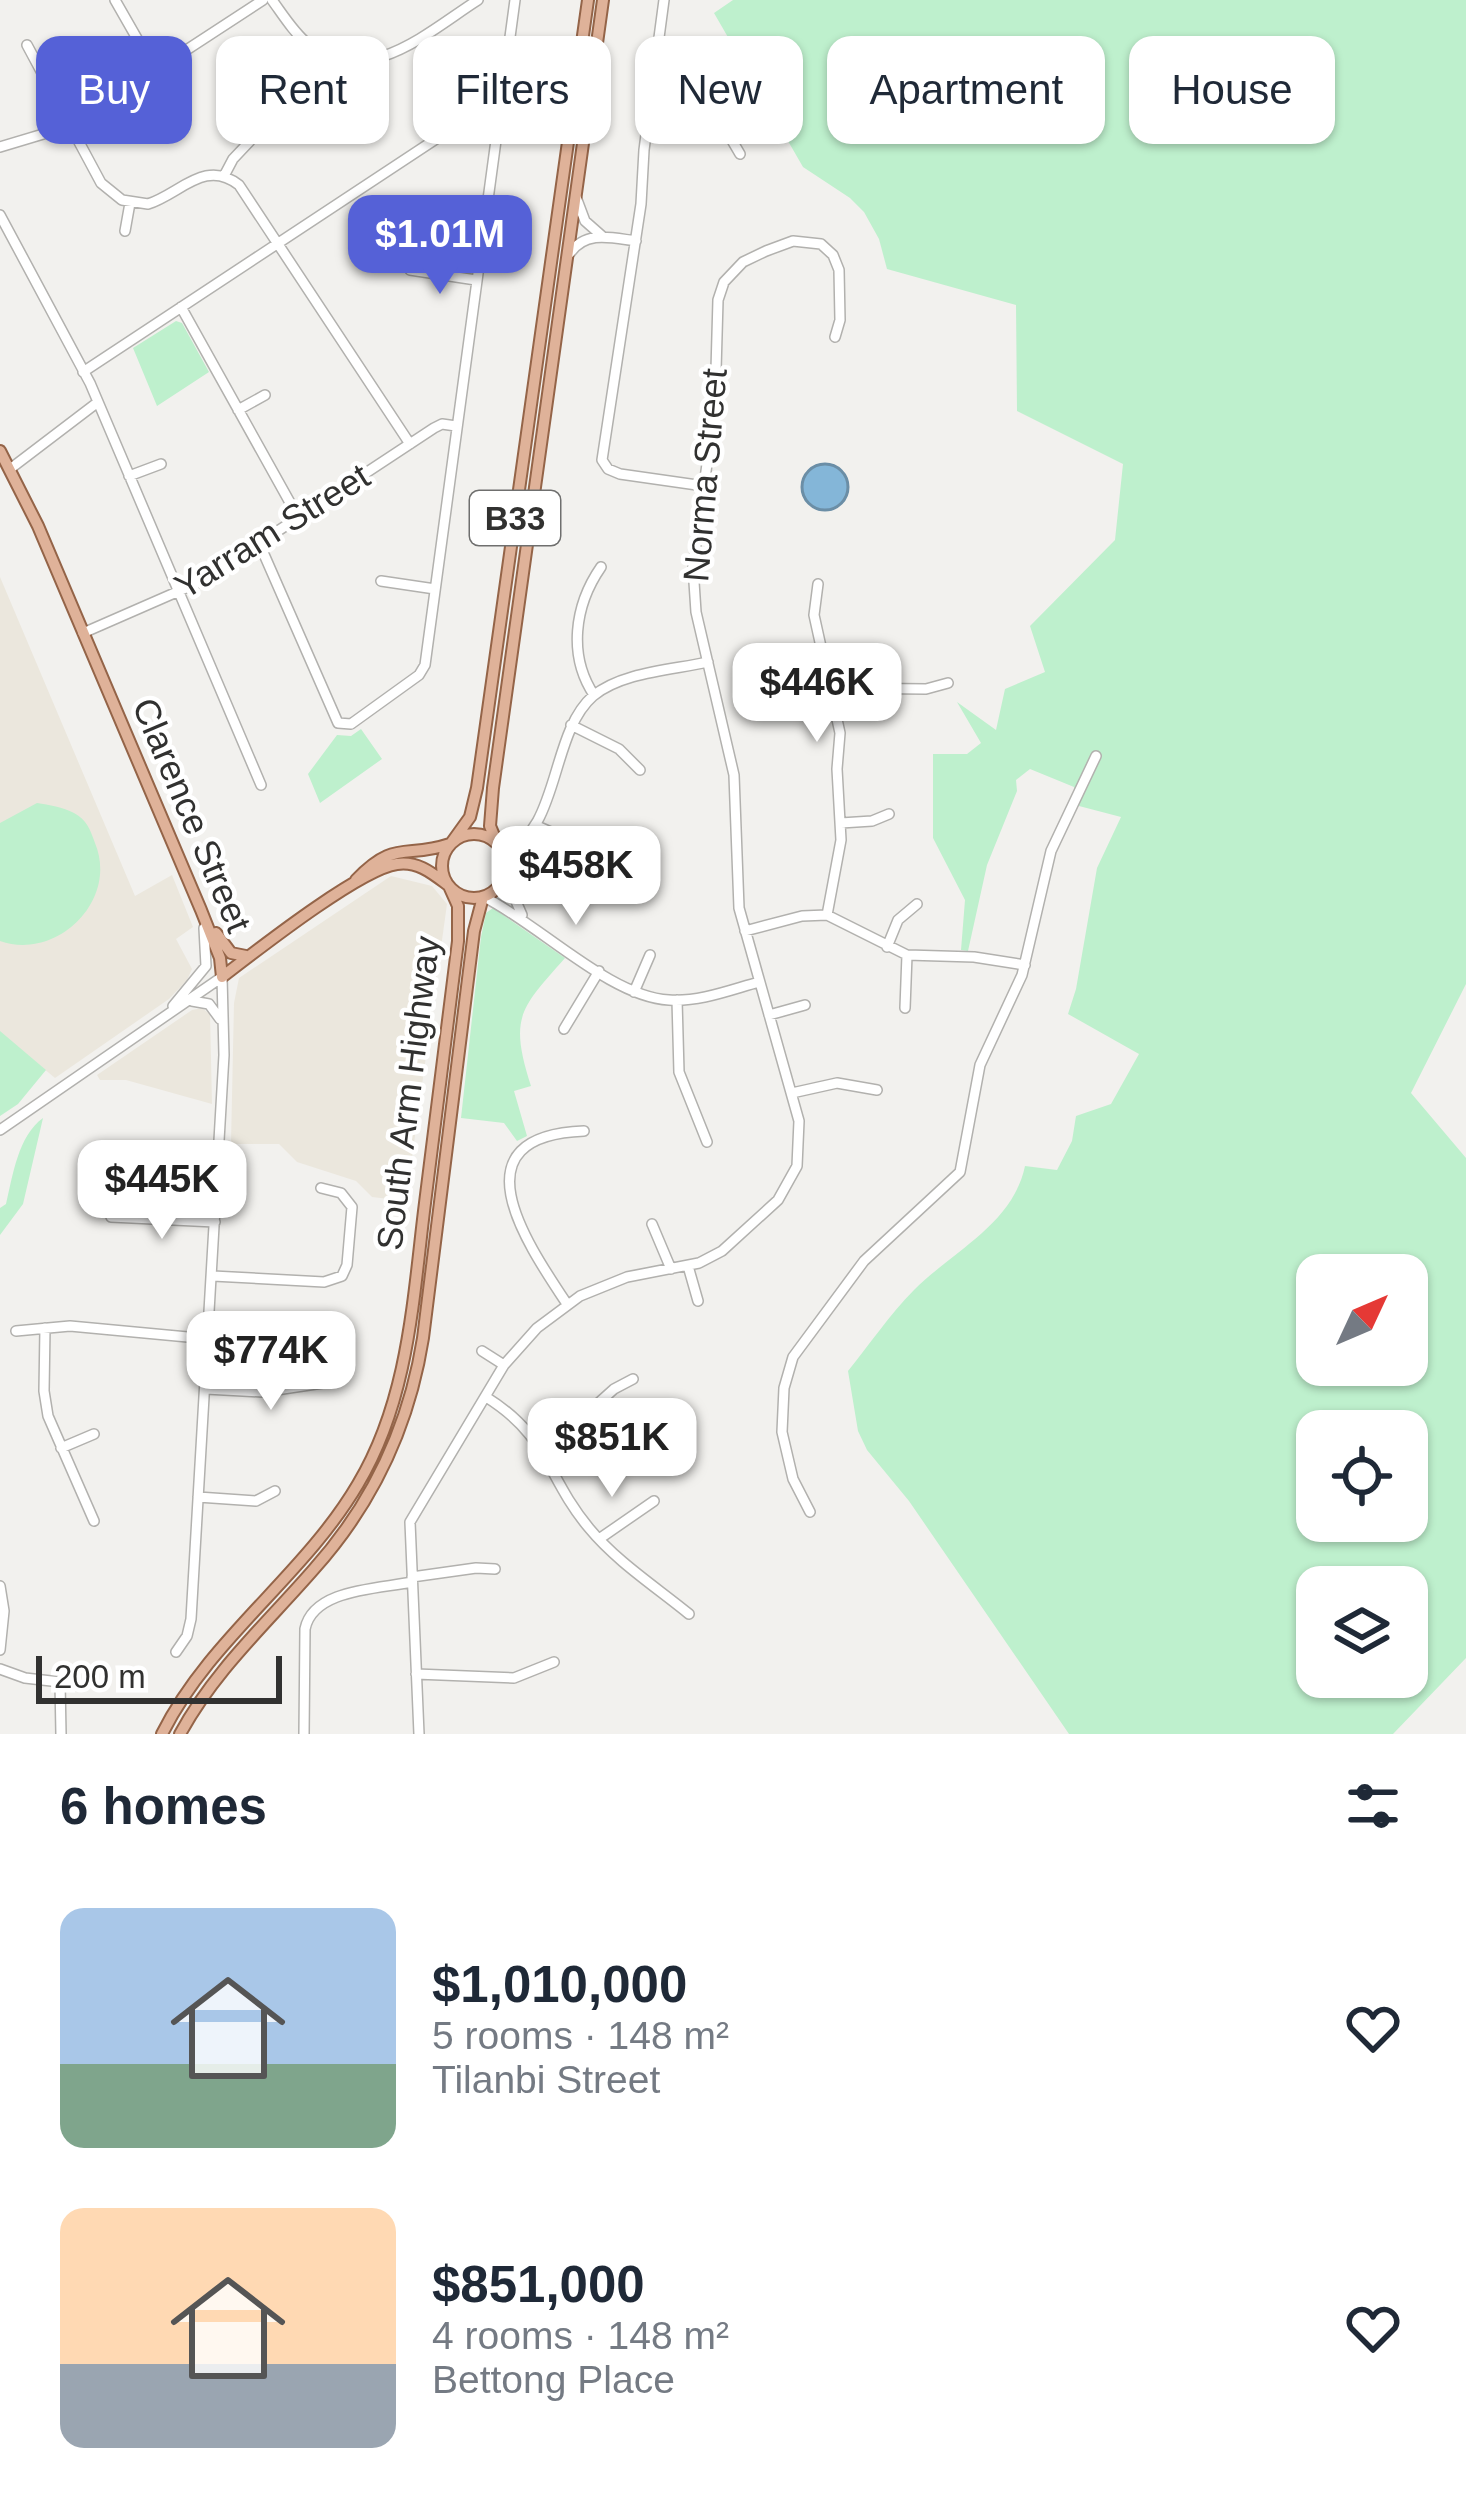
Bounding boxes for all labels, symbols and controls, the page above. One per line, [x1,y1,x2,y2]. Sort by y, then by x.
chip: Buy [36,36,192,144]
chip: Rent [216,36,389,144]
chip: Filters [413,36,611,144]
chip: New [635,36,803,144]
chip: Apartment [827,36,1105,144]
chip: House [1129,36,1335,144]
pin: $1.01M [342,195,538,297]
text: $1.01M [375,212,505,255]
street label: Norma Street [675,367,735,583]
street label: Yarram Street [167,455,377,607]
road number: B33 [470,491,560,545]
pin: $446K [733,643,901,745]
text: $446K [760,660,874,703]
street label: Clarence Street [124,692,260,938]
pin: $458K [492,826,660,928]
text: $458K [519,843,633,886]
street label: South Arm Highway [368,934,448,1252]
pin: $445K [78,1140,246,1242]
text: $445K [105,1157,219,1200]
north arrow [1296,1254,1428,1386]
map controls [1296,1254,1428,1698]
pin: $774K [187,1311,355,1413]
text: $774K [214,1328,328,1371]
pin: $851K [528,1398,696,1500]
button: locate [1296,1410,1428,1542]
text: $851K [555,1415,669,1458]
button: layers [1296,1566,1428,1698]
scale bar [36,1650,282,1703]
text: 200 m [54,1658,146,1695]
icon: filters [1340,1773,1406,1839]
text: 6 homes [60,1778,267,1835]
icon: home [156,1956,300,2100]
text: $1,010,000 [432,1956,687,2013]
icon: heart [1340,1995,1406,2061]
text: 5 rooms · 148 m² [432,2014,729,2057]
text: Tilanbi Street [432,2058,660,2101]
icon: home [156,2256,300,2400]
text: $851,000 [432,2256,645,2313]
icon: heart [1340,2295,1406,2361]
text: 4 rooms · 148 m² [432,2314,729,2357]
text: Bettong Place [432,2358,675,2401]

